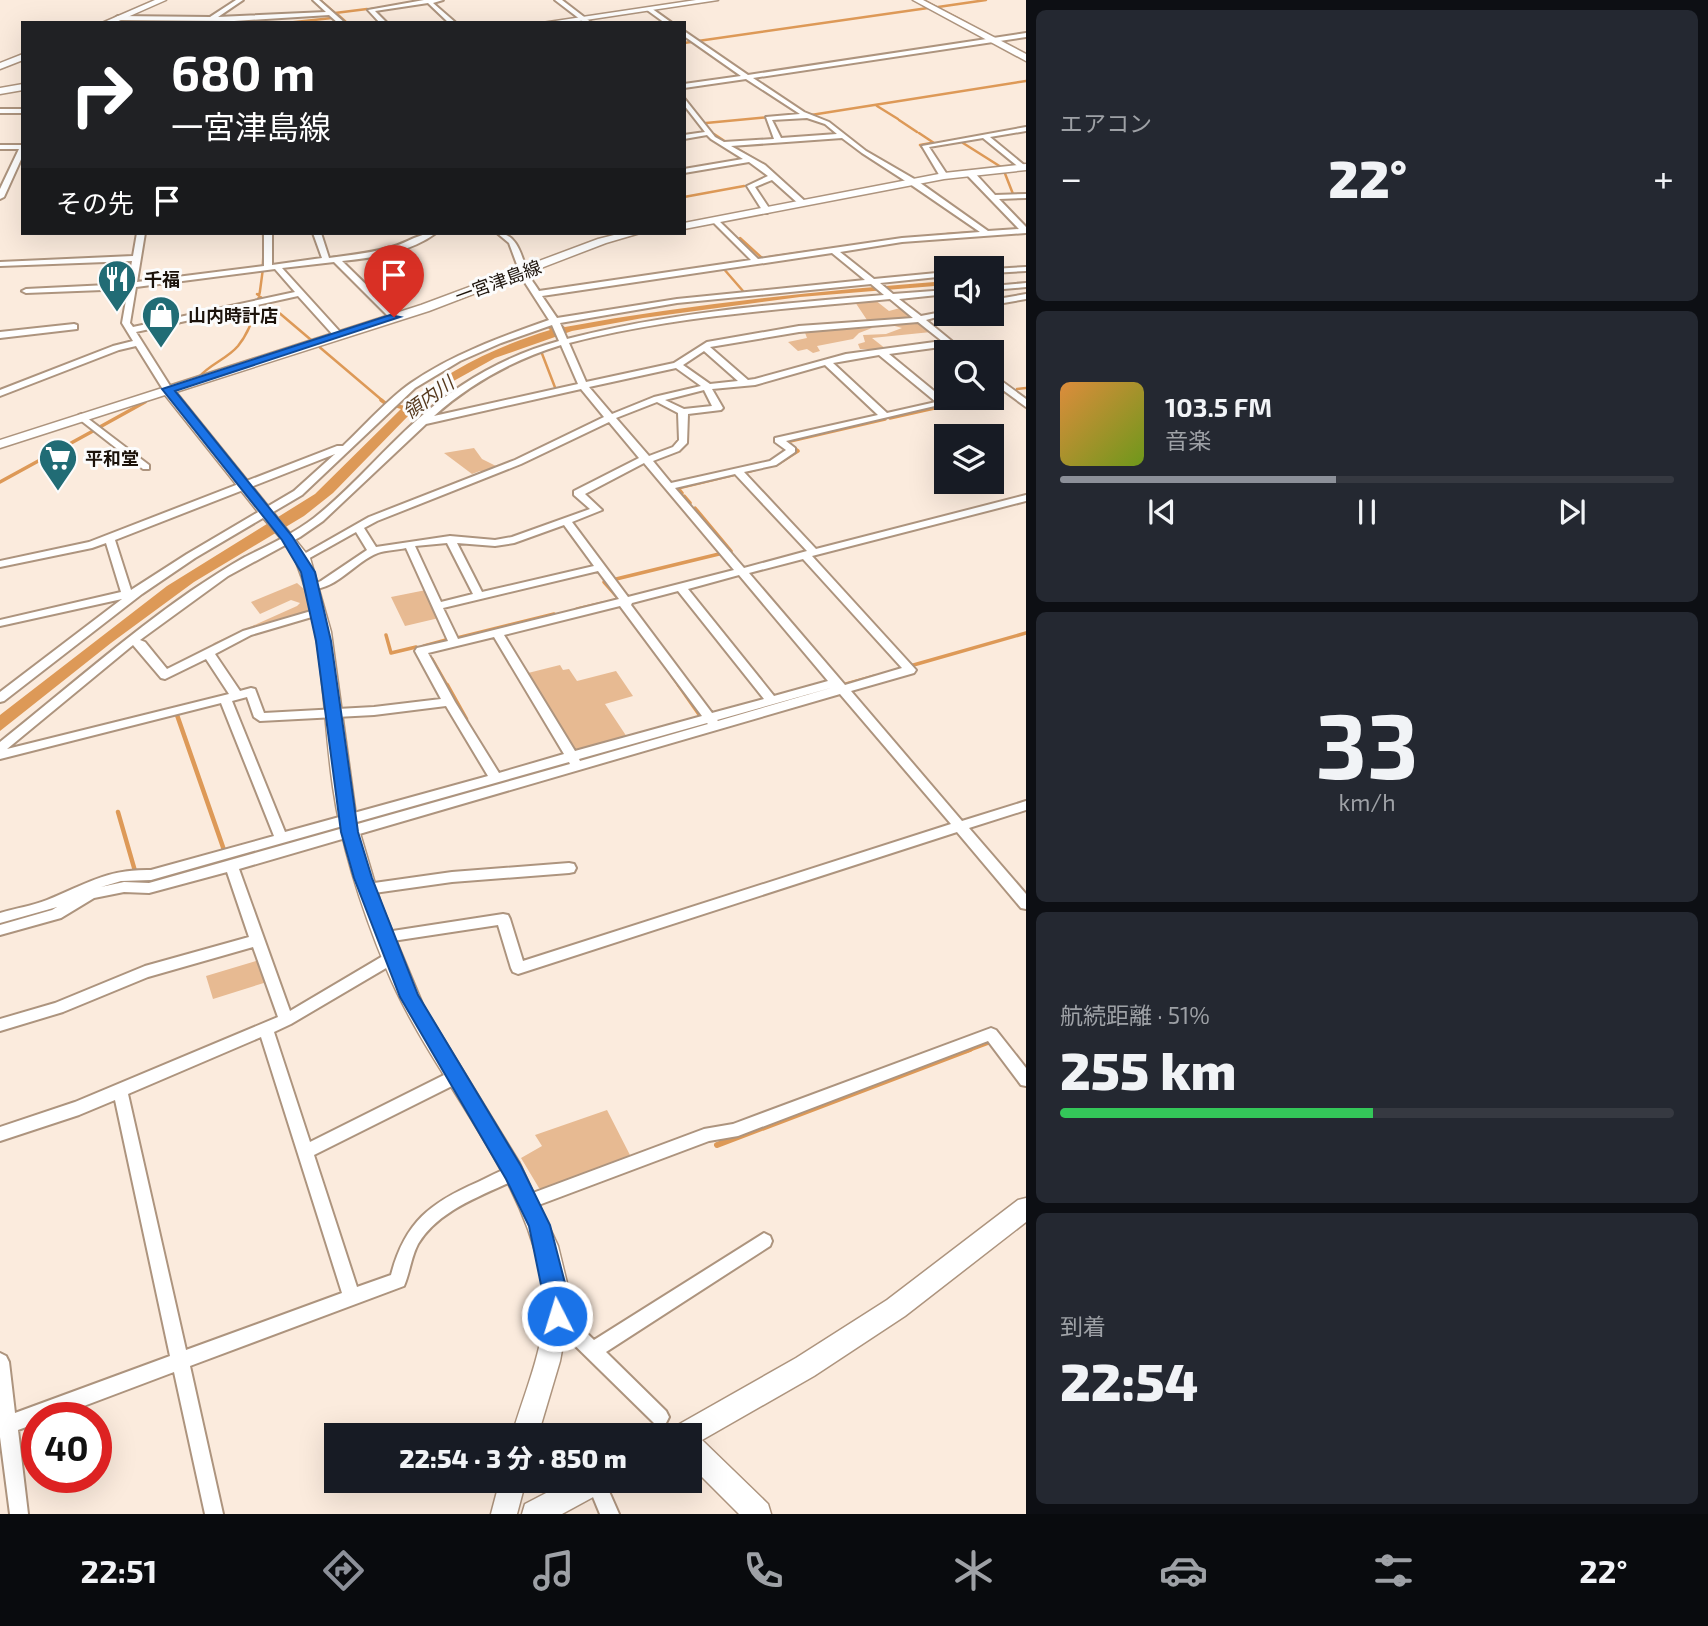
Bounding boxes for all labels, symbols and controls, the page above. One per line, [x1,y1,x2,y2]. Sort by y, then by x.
text: 680 m [171,42,315,101]
icon: right [56,49,147,140]
text: 一宮津島線 [171,107,331,145]
text: エアコン [1060,109,1152,137]
text: 22° [1328,146,1407,208]
text: − [1060,154,1082,200]
text: + [1653,154,1674,200]
icon: arrive [148,182,186,220]
text: その先 [56,187,134,218]
pin [364,245,424,317]
street label: 一宮津島線 [452,255,544,307]
icon: arrive [375,256,413,294]
map controls [934,256,1004,494]
button: sound [934,256,1004,326]
restaurant icon: 千福 [96,258,138,313]
place label: 千福 [144,268,180,290]
shop icon: 山内時計店 [140,294,182,349]
place label: 山内時計店 [188,304,278,326]
button: search [934,340,1004,410]
water label: 領内川 [398,370,459,423]
text: 103.5 FM [1165,391,1272,422]
button: layers [934,424,1004,494]
text: 音楽 [1165,426,1211,454]
supermarket icon: 平和堂 [37,437,79,492]
place label: 平和堂 [85,447,139,469]
icon: previous [1143,493,1181,531]
icon: pause [1348,493,1386,531]
icon: next [1553,493,1591,531]
text: 33 [1315,688,1419,797]
text: km/h [1338,788,1396,816]
text: 航続距離 · 51% [1060,1001,1210,1029]
text: 255 km [1060,1038,1237,1100]
position arrow [520,1279,594,1353]
text: 到着 [1060,1312,1106,1340]
text: 22:54 [1060,1349,1198,1411]
speed limit sign: 40 [21,1402,112,1493]
text: 22:54 · 3 分 · 850 m [399,1442,627,1473]
icon: directions [319,1546,368,1595]
icon: music [529,1546,578,1595]
icon: phone [739,1546,788,1595]
icon: climate [949,1546,998,1595]
icon: car [1159,1546,1208,1595]
icon: filters [1369,1546,1418,1595]
text: 22:51 [81,1551,157,1589]
text: 22° [1579,1551,1627,1589]

